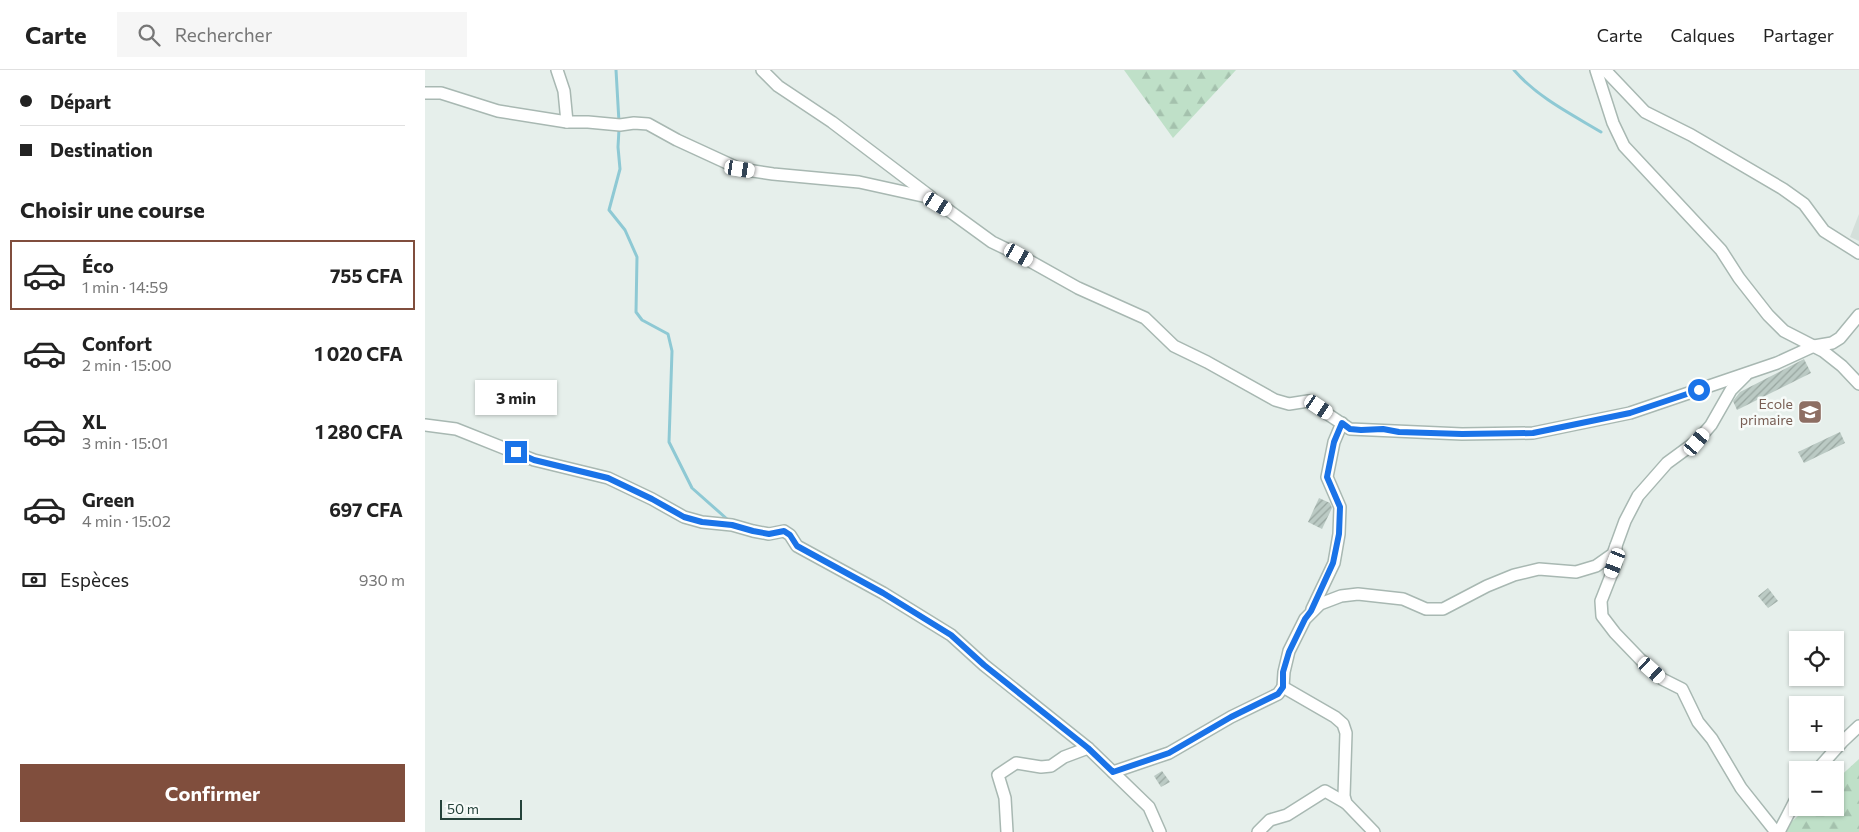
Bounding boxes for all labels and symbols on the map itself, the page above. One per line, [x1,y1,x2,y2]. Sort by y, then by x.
car [724,159,755,179]
car [921,190,954,218]
car [1002,241,1035,269]
route start [1688,379,1710,401]
callout: 3 min [475,380,557,414]
car [1302,392,1335,422]
place label: Ecole primaire [1740,395,1793,428]
school or university icon: Ecole primaire [1797,399,1823,425]
car [1681,426,1712,458]
route end [505,441,527,463]
car [1602,546,1627,580]
car [1635,654,1668,686]
scale bar [440,797,523,820]

